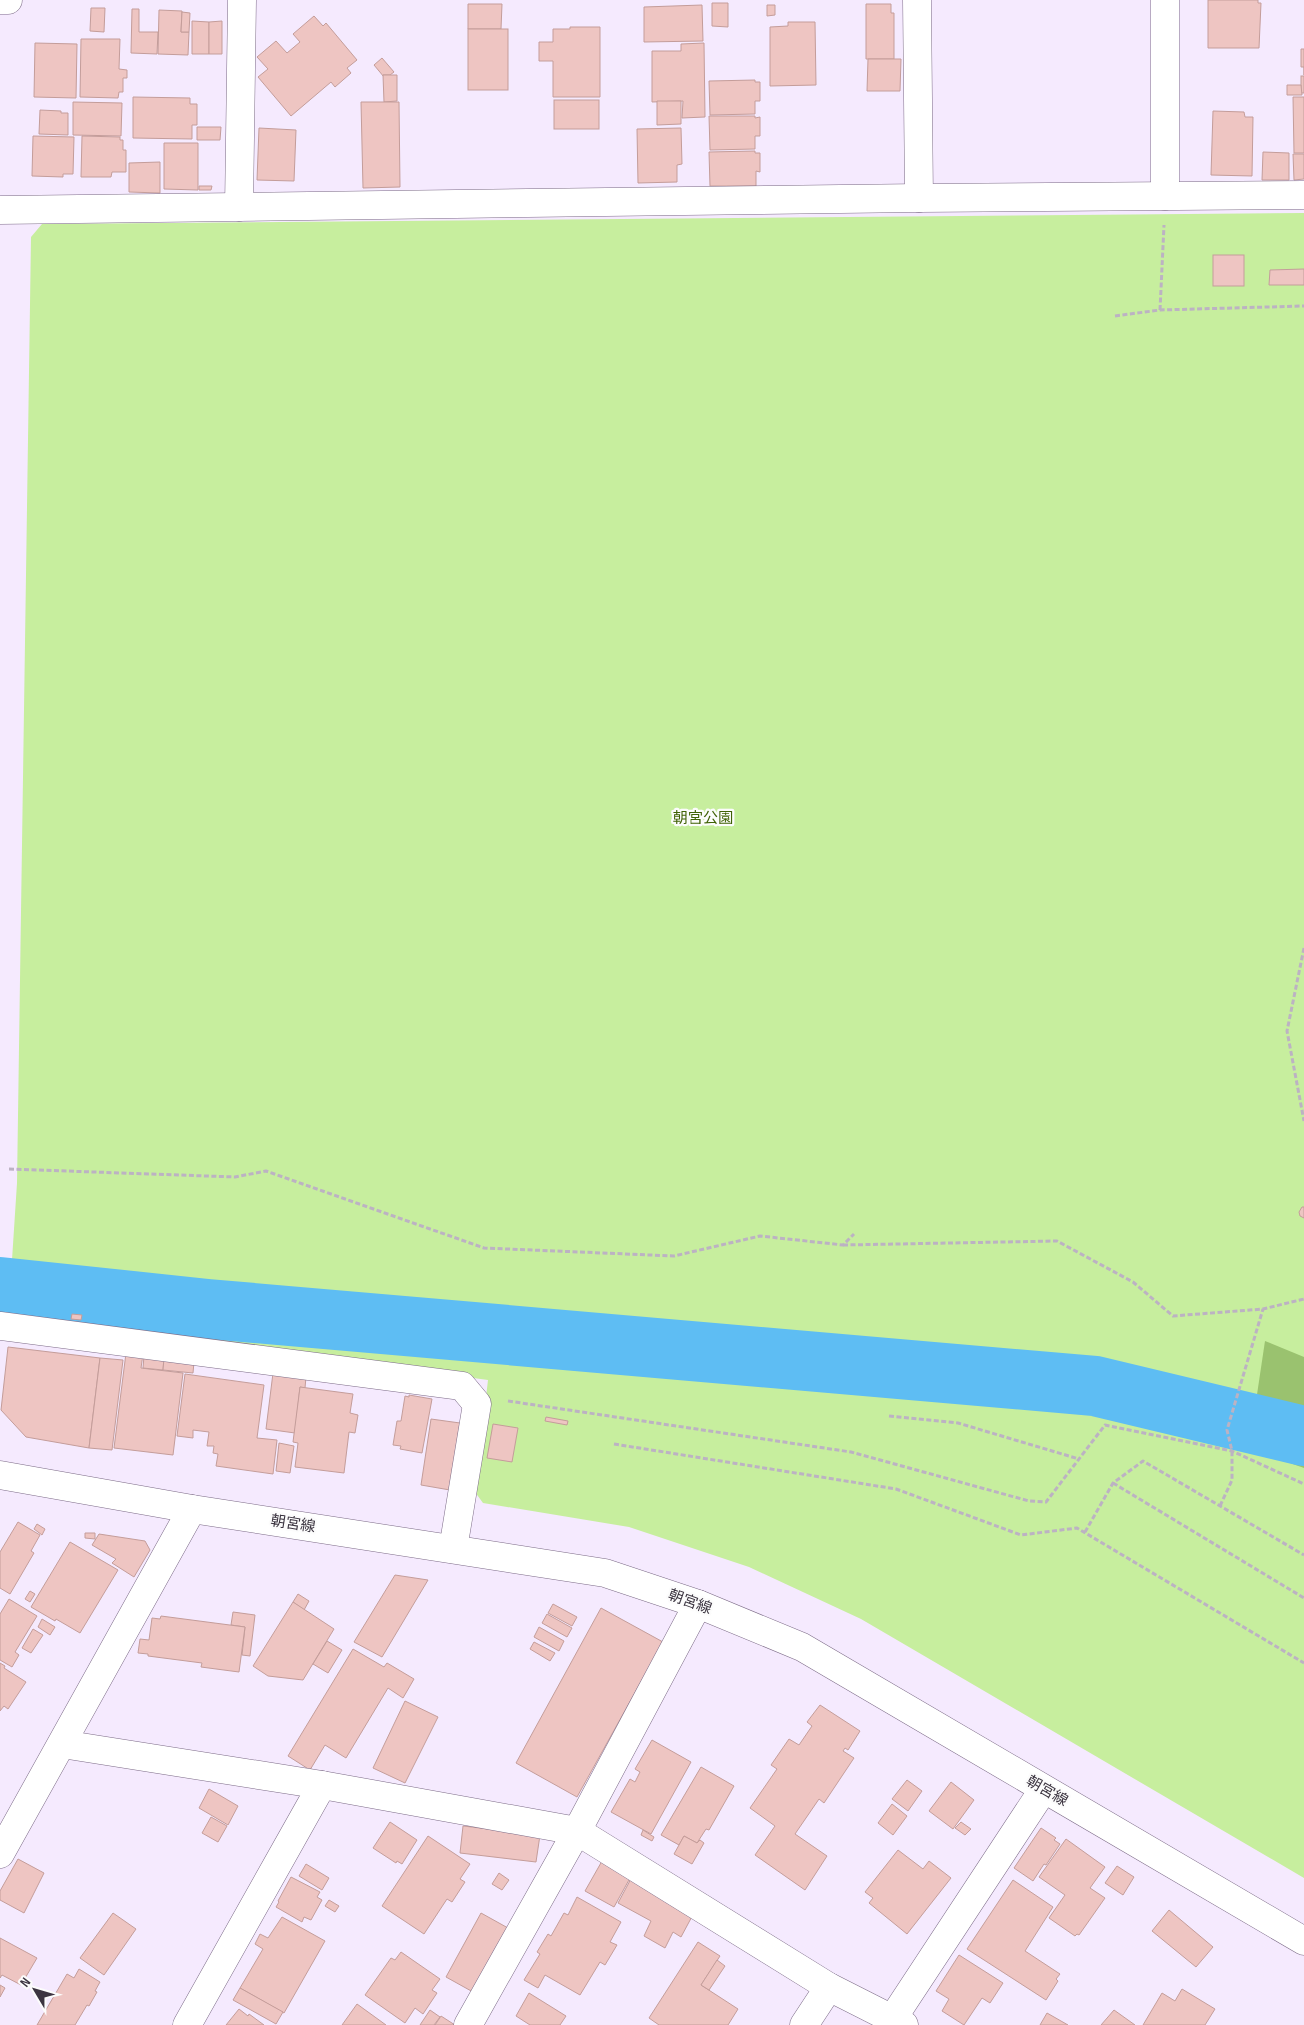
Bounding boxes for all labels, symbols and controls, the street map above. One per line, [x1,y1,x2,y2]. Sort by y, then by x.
park label: 朝宮公園 [673,809,733,828]
street label: 朝宮線 [269,1511,317,1537]
street label: 朝宮線 [666,1585,714,1619]
street label: 朝宮線 [1023,1772,1071,1810]
north arrow [10,1965,60,2015]
text: N [16,1974,34,1990]

